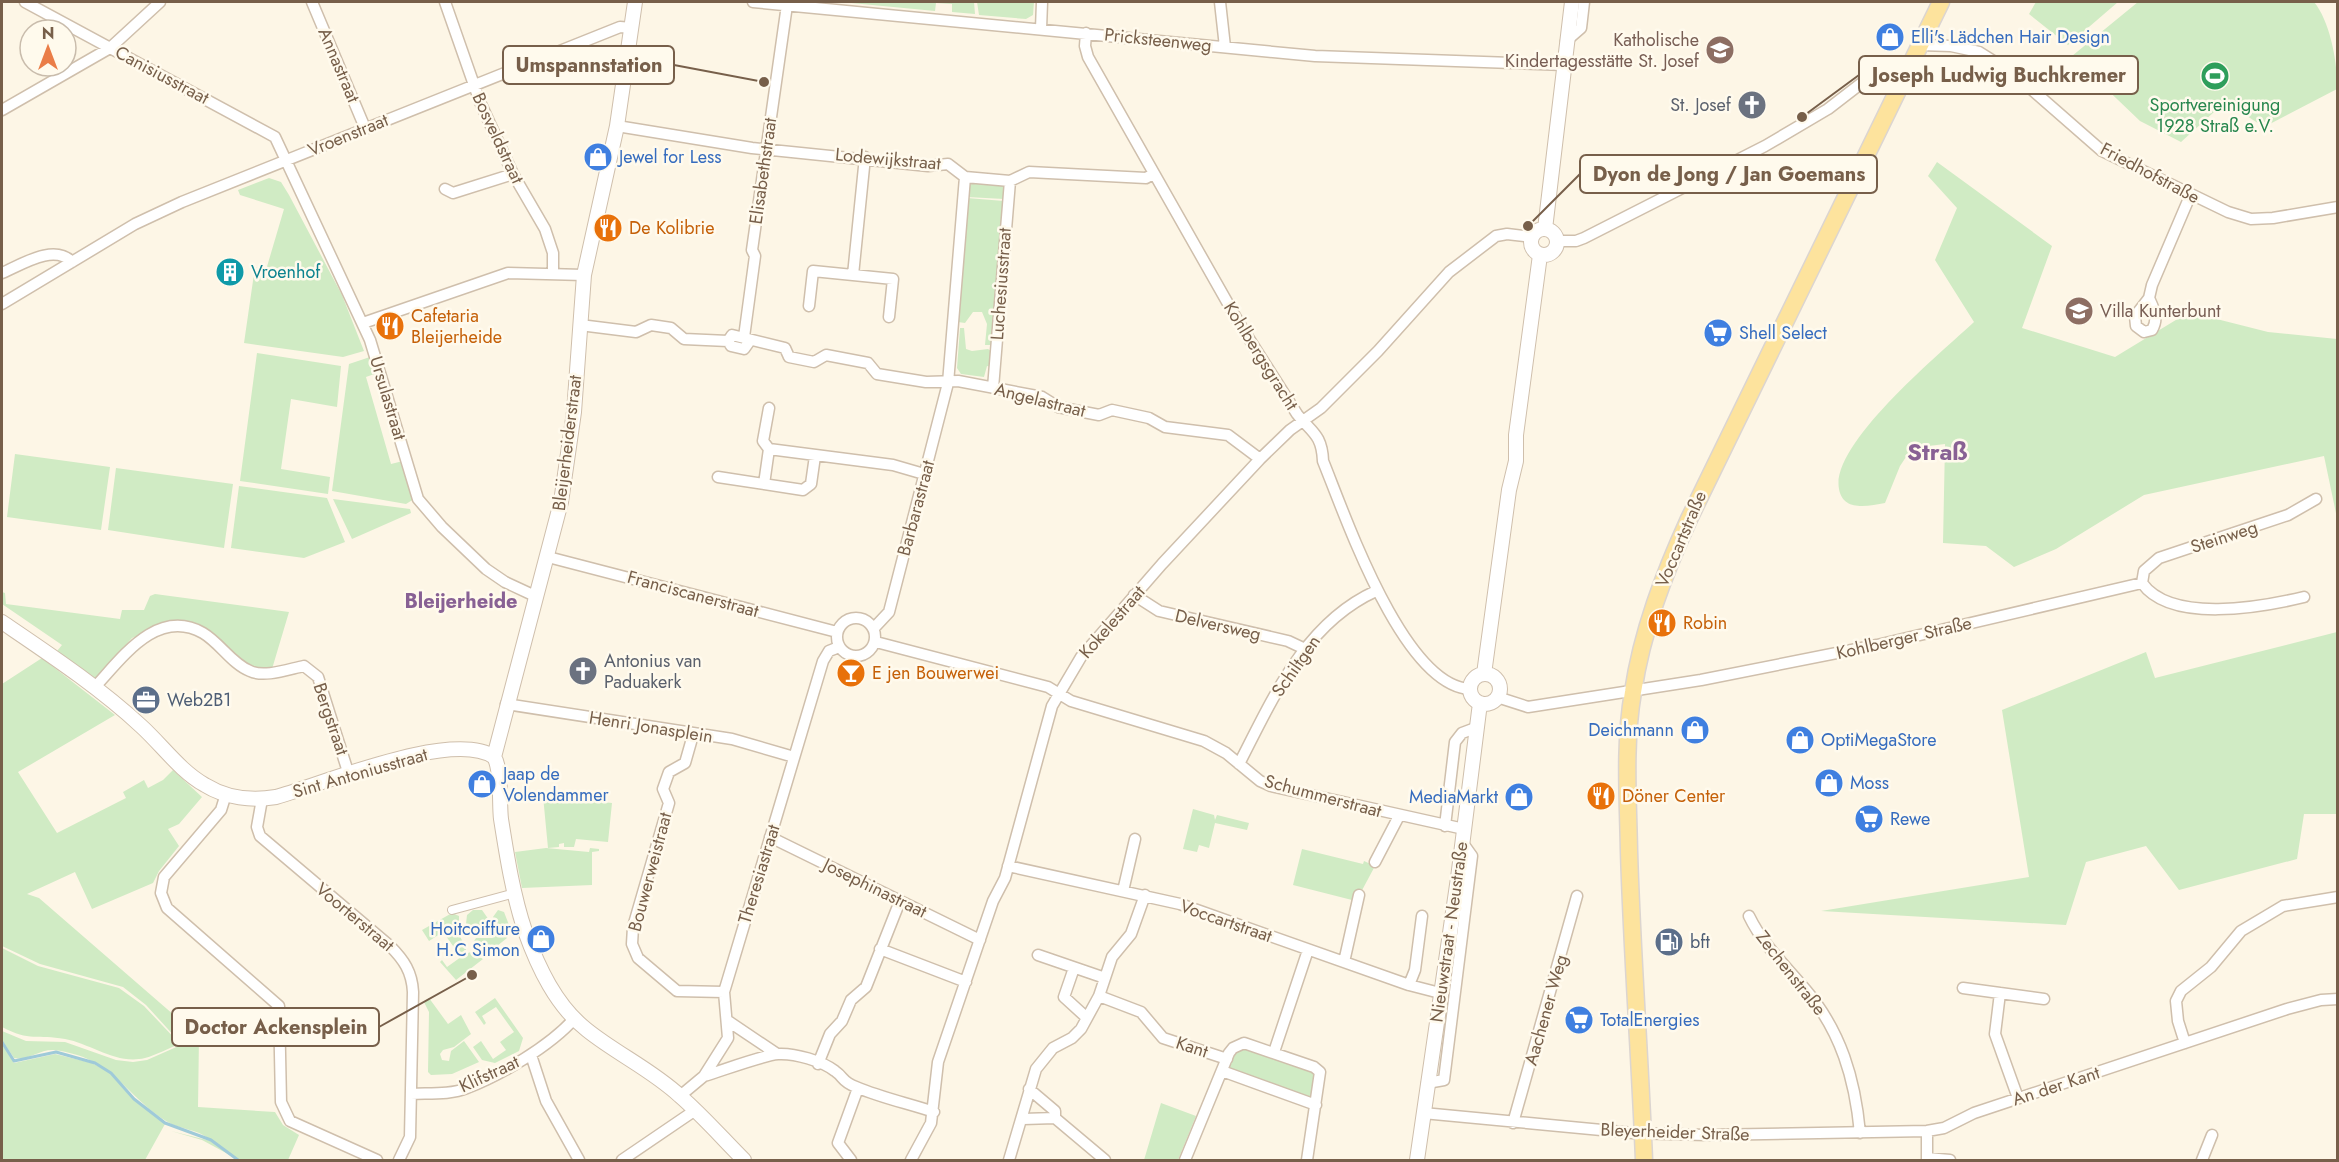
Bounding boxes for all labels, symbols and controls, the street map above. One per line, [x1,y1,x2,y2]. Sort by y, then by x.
north arrow [18,18,78,78]
street label: Pricksteenweg [1103,21,1213,59]
shop icon: Elli's Lädchen Hair Design [1874,21,1906,53]
text: N [42,22,54,45]
street label: Annastraat [312,24,367,107]
place label: Elli's Lädchen Hair Design [1911,24,2110,50]
place label: Katholische Kindertagesstätte St. Josef [1505,27,1700,74]
school or university icon: Katholische Kindertagesstätte St. Josef [1704,34,1736,66]
street label: Canisiusstraat [110,39,214,111]
callout: Umspannstation [503,46,674,84]
text: Umspannstation [515,51,663,80]
callout: Joseph Ludwig Buchkremer [1859,56,2138,94]
sports icon: Sportvereinigung 1928 Straß e.V. [2199,60,2231,92]
text: Joseph Ludwig Buchkremer [1868,61,2127,90]
street label: Bosveldstraat [466,88,531,188]
church icon: St. Josef [1736,89,1768,121]
place label: St. Josef [1670,92,1732,118]
place label: Sportvereinigung 1928 Straß e.V. [2150,92,2280,139]
street label: Vroenstraat [304,107,393,163]
street label: Elisabethstraat [743,115,783,226]
street label: Friedhofstraße [2096,136,2204,210]
shop icon: Jewel for Less [582,141,614,173]
street label: Lodewijkstraat [834,141,943,177]
place label: Jewel for Less [617,144,722,170]
callout: Dyon de Jong / Jan Goemans [1580,155,1877,193]
text: Dyon de Jong / Jan Goemans [1593,160,1865,189]
restaurant icon: De Kolibrie [592,212,624,244]
place label: De Kolibrie [629,215,715,241]
street label: Luchesiusstraat [984,226,1018,341]
building icon: Vroenhof [214,256,246,288]
place label: Vroenhof [251,259,321,285]
school or university icon: Villa Kunterbunt [2063,295,2095,327]
street label: Kohlbergsgracht [1217,297,1305,416]
place label: Villa Kunterbunt [2100,298,2221,324]
place label: Cafetaria Bleijerheide [411,303,502,350]
restaurant icon: Cafetaria Bleijerheide [374,310,406,342]
supermarket icon: Shell Select [1702,317,1734,349]
place label: Shell Select [1739,320,1827,346]
street label: Ursulastraat [363,353,413,444]
street label: Bleijerheiderstraat [546,373,588,512]
street label: Angelastraat [992,376,1089,424]
district label: Straß [1907,434,1967,469]
street label: Barbarastraat [891,457,941,559]
street label: Voccartstraße [1649,487,1713,591]
street label: Steinweg [2187,514,2261,560]
street label: Franciscanerstraat [624,564,762,624]
street label: Kokelestraat [1073,579,1152,664]
district label: Bleijerheide [405,587,517,616]
street label: Delversweg [1172,603,1264,647]
restaurant icon: Robin [1646,607,1678,639]
place label: Robin [1683,610,1727,636]
street label: Kohlberger Straße [1834,610,1974,666]
street label: Schiltgen [1265,630,1327,702]
place label: Antonius van Paduakerk [604,648,702,695]
church icon: Antonius van Paduakerk [567,655,599,687]
bar icon: E jen Bouwerwei [835,657,867,689]
place label: E jen Bouwerwei [872,660,999,686]
street label: Bergstraat [307,679,356,759]
office icon: Web2B1 [130,684,162,716]
place label: Web2B1 [167,687,231,713]
street label: Henri Jonasplein [587,704,715,750]
shop icon: Deichmann [1679,714,1711,746]
place label: Deichmann [1588,717,1674,743]
shop icon: OptiMegaStore [1784,724,1816,756]
place label: OptiMegaStore [1821,727,1936,753]
street label: Sint Antoniusstraat [289,741,431,805]
place label: Jaap de Volendammer [501,761,609,808]
shop icon: Moss [1813,767,1845,799]
shop icon: Jaap de Volendammer [466,768,498,800]
street label: Schummerstraat [1262,768,1385,824]
place label: Moss [1850,770,1889,796]
restaurant icon: Döner Center [1585,780,1617,812]
shop icon: MediaMarkt [1503,781,1535,813]
place label: Döner Center [1622,783,1726,809]
place label: MediaMarkt [1409,784,1499,810]
supermarket icon: Rewe [1853,803,1885,835]
place label: Rewe [1890,806,1930,832]
street label: Bouwerweistraat [622,809,679,935]
street label: Theresiastraat [732,821,787,927]
street label: Nieuwstraat - Neustraße [1423,840,1475,1024]
street label: Josephinastraat [817,851,932,925]
street label: Voorterstraat [310,876,400,958]
street label: Voccartstraat [1176,893,1276,949]
place label: Hoitcoiffure H.C Simon [430,916,520,963]
shop icon: Hoitcoiffure H.C Simon [525,923,557,955]
street label: Zechenstraße [1750,925,1832,1021]
fuel station icon: bft [1653,926,1685,958]
place label: bft [1690,929,1710,955]
street label: Aachener Weg [1518,952,1574,1068]
supermarket icon: TotalEnergies [1563,1004,1595,1036]
place label: TotalEnergies [1600,1007,1700,1033]
callout: Doctor Ackensplein [172,1008,379,1046]
text: Doctor Ackensplein [185,1013,367,1042]
street label: Kant [1172,1030,1212,1065]
street label: Klifstraat [455,1049,524,1099]
street label: An der Kant [2009,1059,2104,1112]
street label: Bleyerheider Straße [1600,1116,1750,1148]

